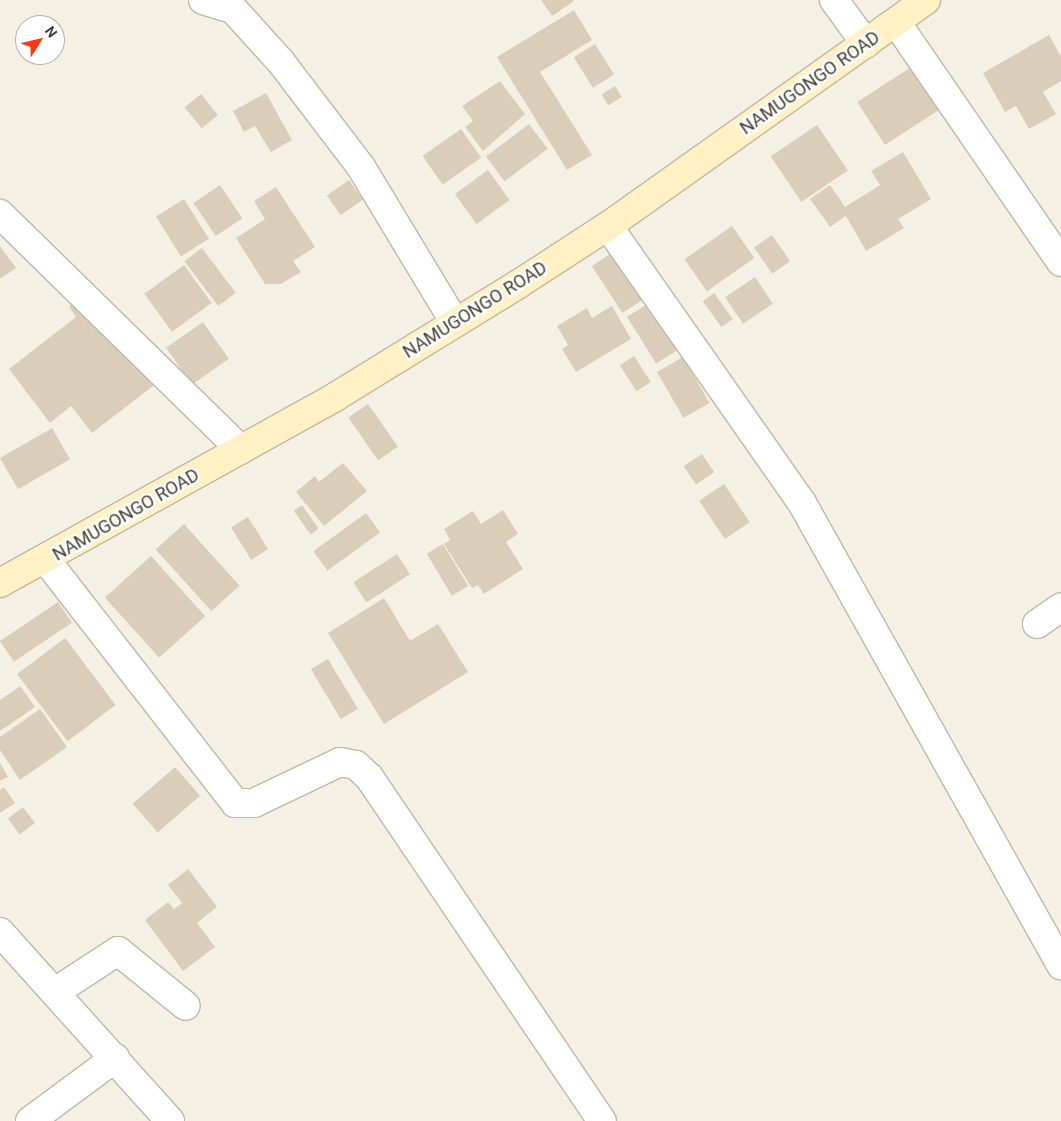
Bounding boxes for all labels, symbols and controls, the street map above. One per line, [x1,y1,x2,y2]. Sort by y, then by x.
north arrow [15,15,65,65]
text: N [42,23,61,40]
street label: NAMUGONGO ROAD [736,27,884,139]
street label: NAMUGONGO ROAD [399,257,551,363]
street label: NAMUGONGO ROAD [49,464,203,566]

